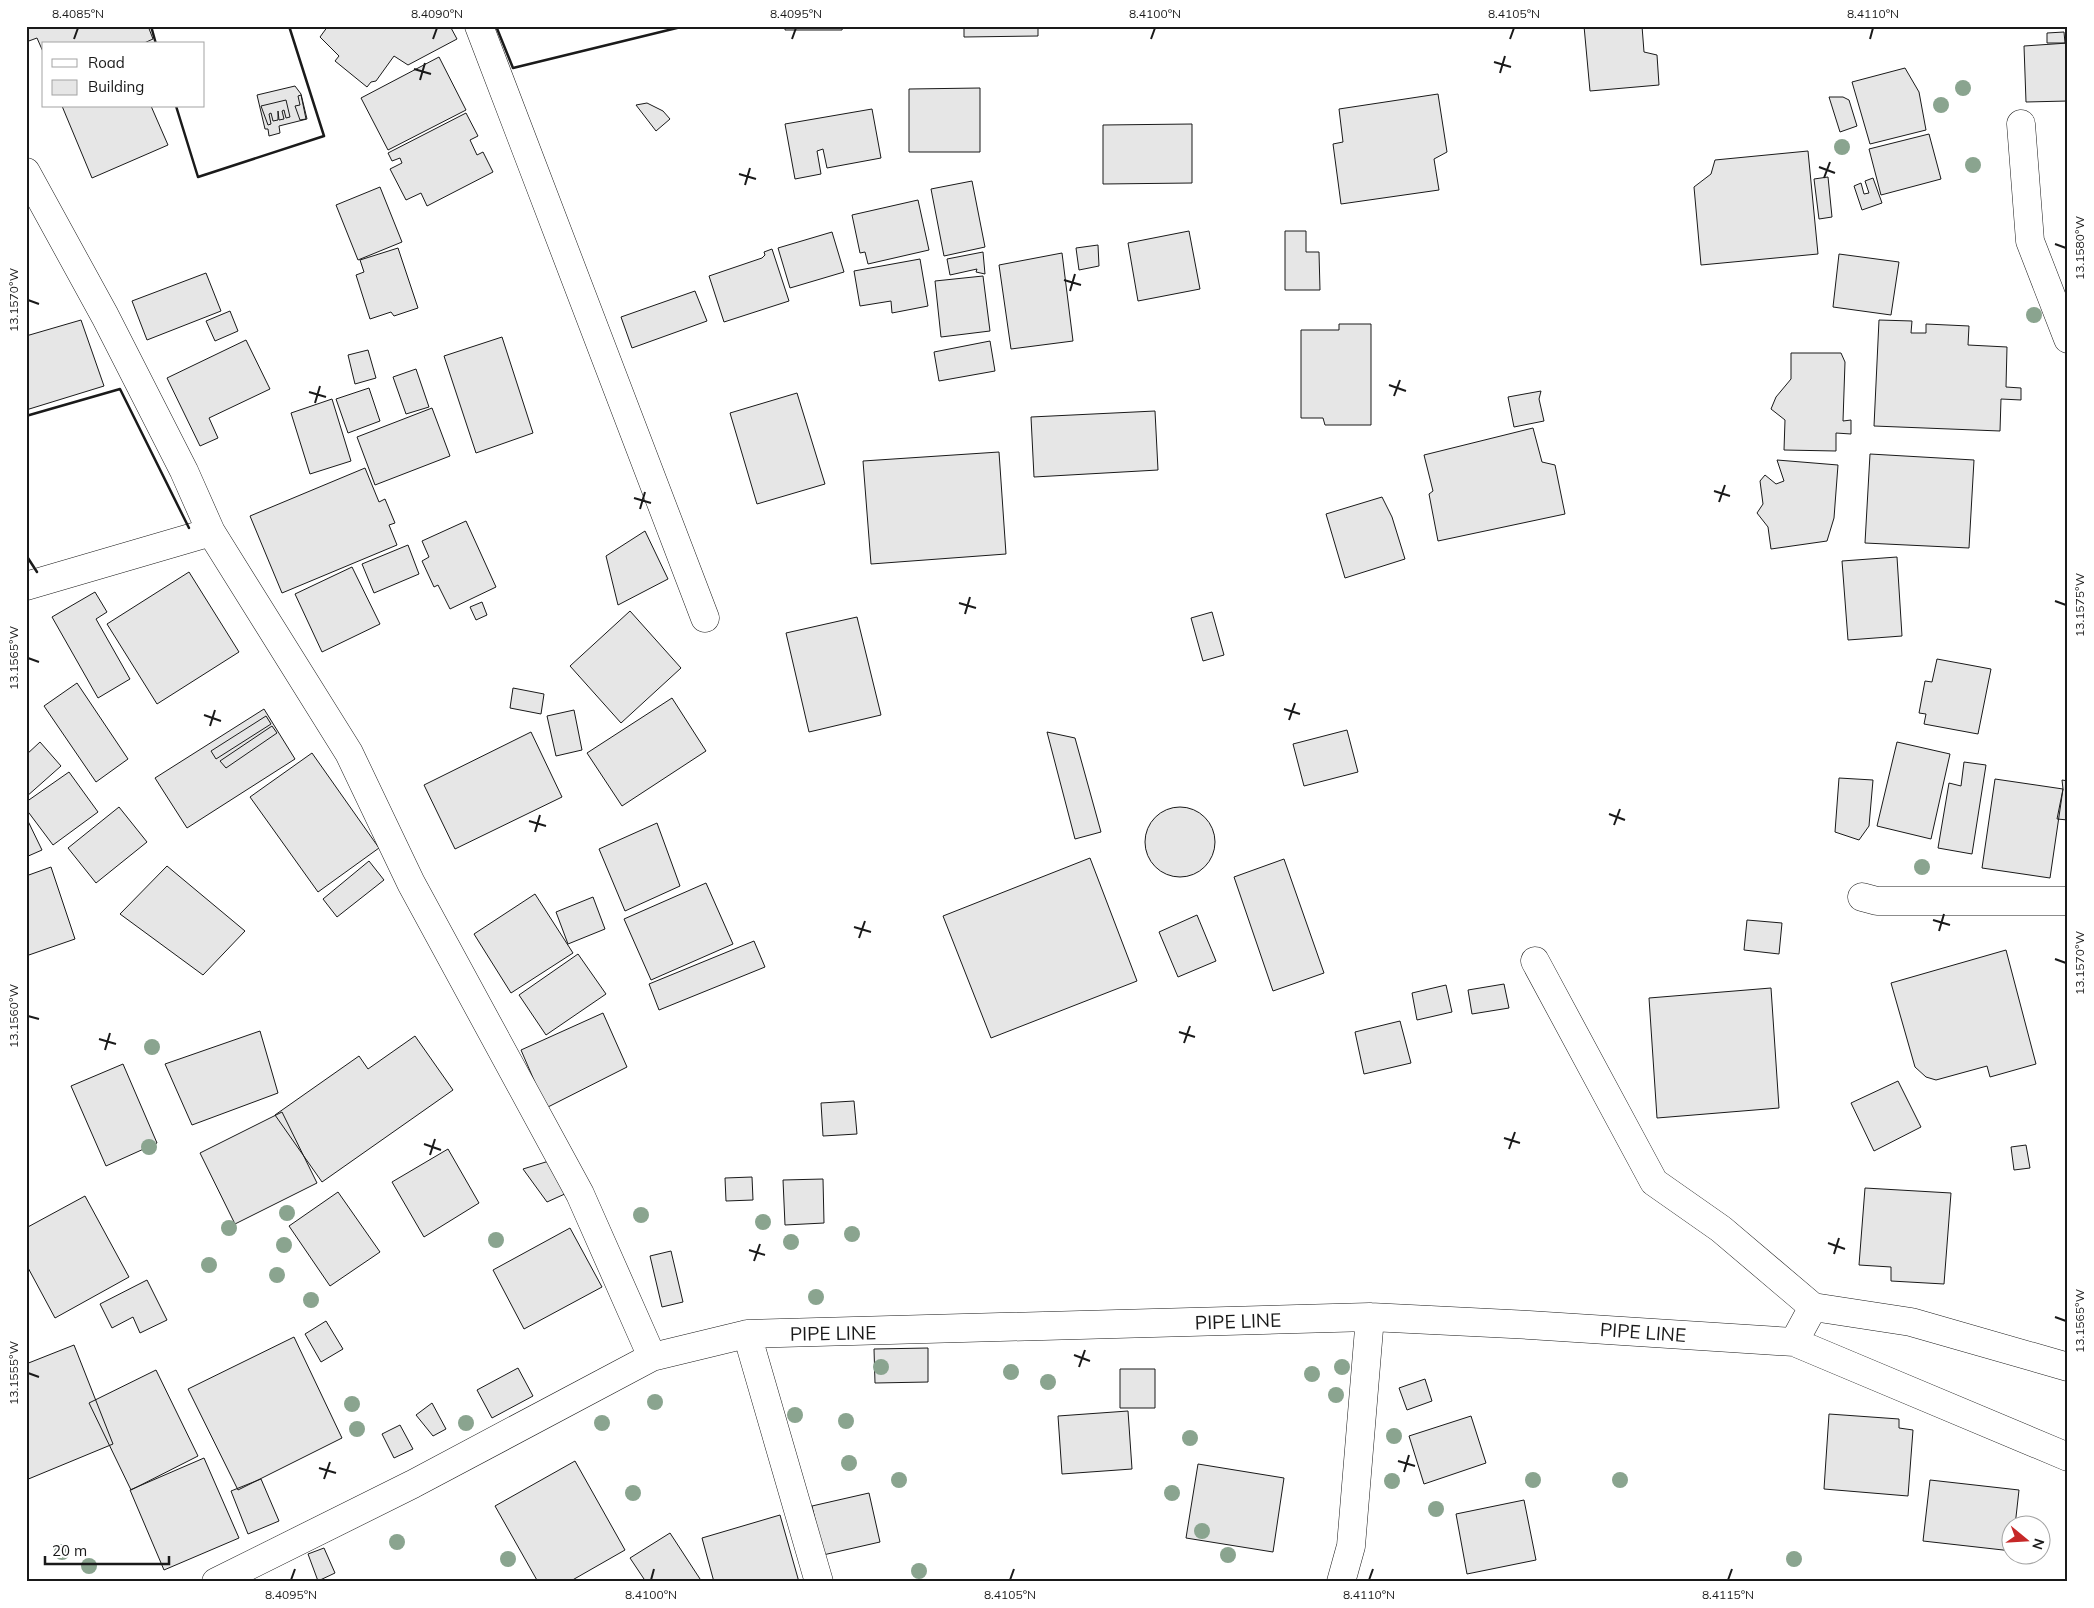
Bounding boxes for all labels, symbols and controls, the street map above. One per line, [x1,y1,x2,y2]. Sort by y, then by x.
text: 8.4085°N [52,6,104,21]
text: 8.4090°N [411,6,463,21]
text: 8.4095°N [770,6,822,21]
text: 8.4100°N [1129,6,1181,21]
text: 8.4105°N [1488,6,1540,21]
text: 8.4110°N [1847,6,1899,21]
legend [42,42,205,108]
text: Road [88,53,125,72]
text: Building [88,77,144,96]
text: 13.1580°W [2072,216,2087,280]
text: 13.1570°W [6,268,21,332]
text: 13.1575°W [2072,573,2087,637]
text: 13.1565°W [6,626,21,690]
text: 13.1570°W [2072,931,2087,995]
text: 13.1560°W [6,984,21,1048]
text: 13.1565°W [2072,1289,2087,1353]
street label: PIPE LINE [1194,1307,1282,1335]
street label: PIPE LINE [1599,1317,1687,1347]
street label: PIPE LINE [790,1320,876,1346]
text: 13.1555°W [6,1341,21,1405]
north arrow [2002,1516,2052,1566]
scale bar [45,1533,169,1565]
text: N [2028,1536,2049,1552]
text: 20 m [52,1541,87,1560]
text: 8.4095°N [265,1587,317,1602]
text: 8.4100°N [625,1587,677,1602]
text: 8.4105°N [984,1587,1036,1602]
text: 8.4110°N [1343,1587,1395,1602]
text: 8.4115°N [1702,1587,1754,1602]

